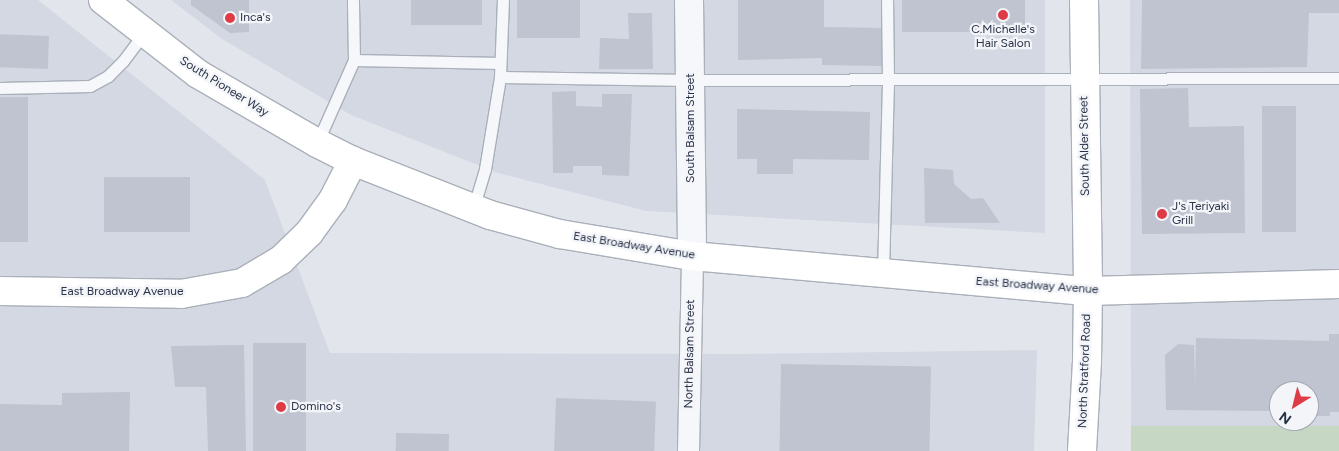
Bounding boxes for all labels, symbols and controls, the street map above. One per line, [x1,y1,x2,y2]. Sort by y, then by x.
marker: C.Michelle's Hair Salon [997,9,1009,21]
place label: Inca's [240,11,271,25]
marker: Inca's [224,12,236,24]
place label: C.Michelle's Hair Salon [971,23,1035,51]
street label: South Pioneer Way [177,54,271,120]
street label: South Balsam Street [684,73,698,183]
street label: South Alder Street [1077,96,1093,196]
place label: J's Teriyaki Grill [1172,200,1229,228]
marker: J's Teriyaki Grill [1156,208,1168,220]
street label: East Broadway Avenue [572,229,696,263]
street label: East Broadway Avenue [975,275,1099,297]
street label: East Broadway Avenue [61,285,183,299]
street label: North Balsam Street [682,299,698,409]
street label: North Stratford Road [1076,314,1094,428]
north arrow [1269,381,1319,431]
place label: Domino's [291,400,341,414]
marker: Domino's [275,401,287,413]
text: N [1276,408,1295,428]

